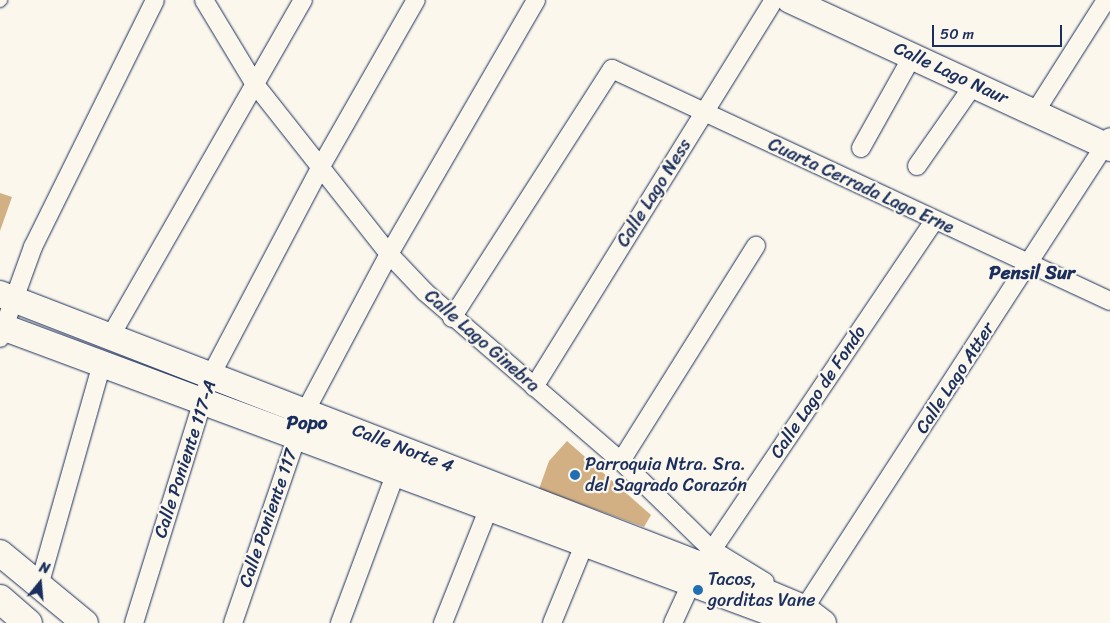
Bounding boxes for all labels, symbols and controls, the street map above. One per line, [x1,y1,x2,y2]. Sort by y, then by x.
scale bar [935,15,1065,47]
text: 50 m [940,21,974,47]
street label: Calle Lago Naur [891,37,1011,109]
street label: Cuarta Cerrada Lago Erne [764,133,958,239]
street label: Calle Lago Ness [612,135,696,251]
district label: Pensil Sur [989,262,1075,284]
street label: Calle Lago Ginebra [420,285,544,397]
street label: Calle Lago Atter [911,318,999,438]
street label: Calle Lago de Fondo [766,322,870,462]
street label: Calle Poniente 117-A [149,377,221,541]
district label: Popo [287,412,327,434]
street label: Calle Norte 4 [349,419,457,477]
street label: Calle Poniente 117 [234,446,302,590]
place label: Parroquia Ntra. Sra. del Sagrado Corazón [585,454,747,496]
marker: Parroquia Ntra. Sra. del Sagrado Corazón [569,469,581,481]
text: N [36,555,53,582]
north arrow [15,558,65,608]
place label: Tacos, gorditas Vane [708,569,815,612]
marker: Tacos, gorditas Vane [692,584,704,596]

